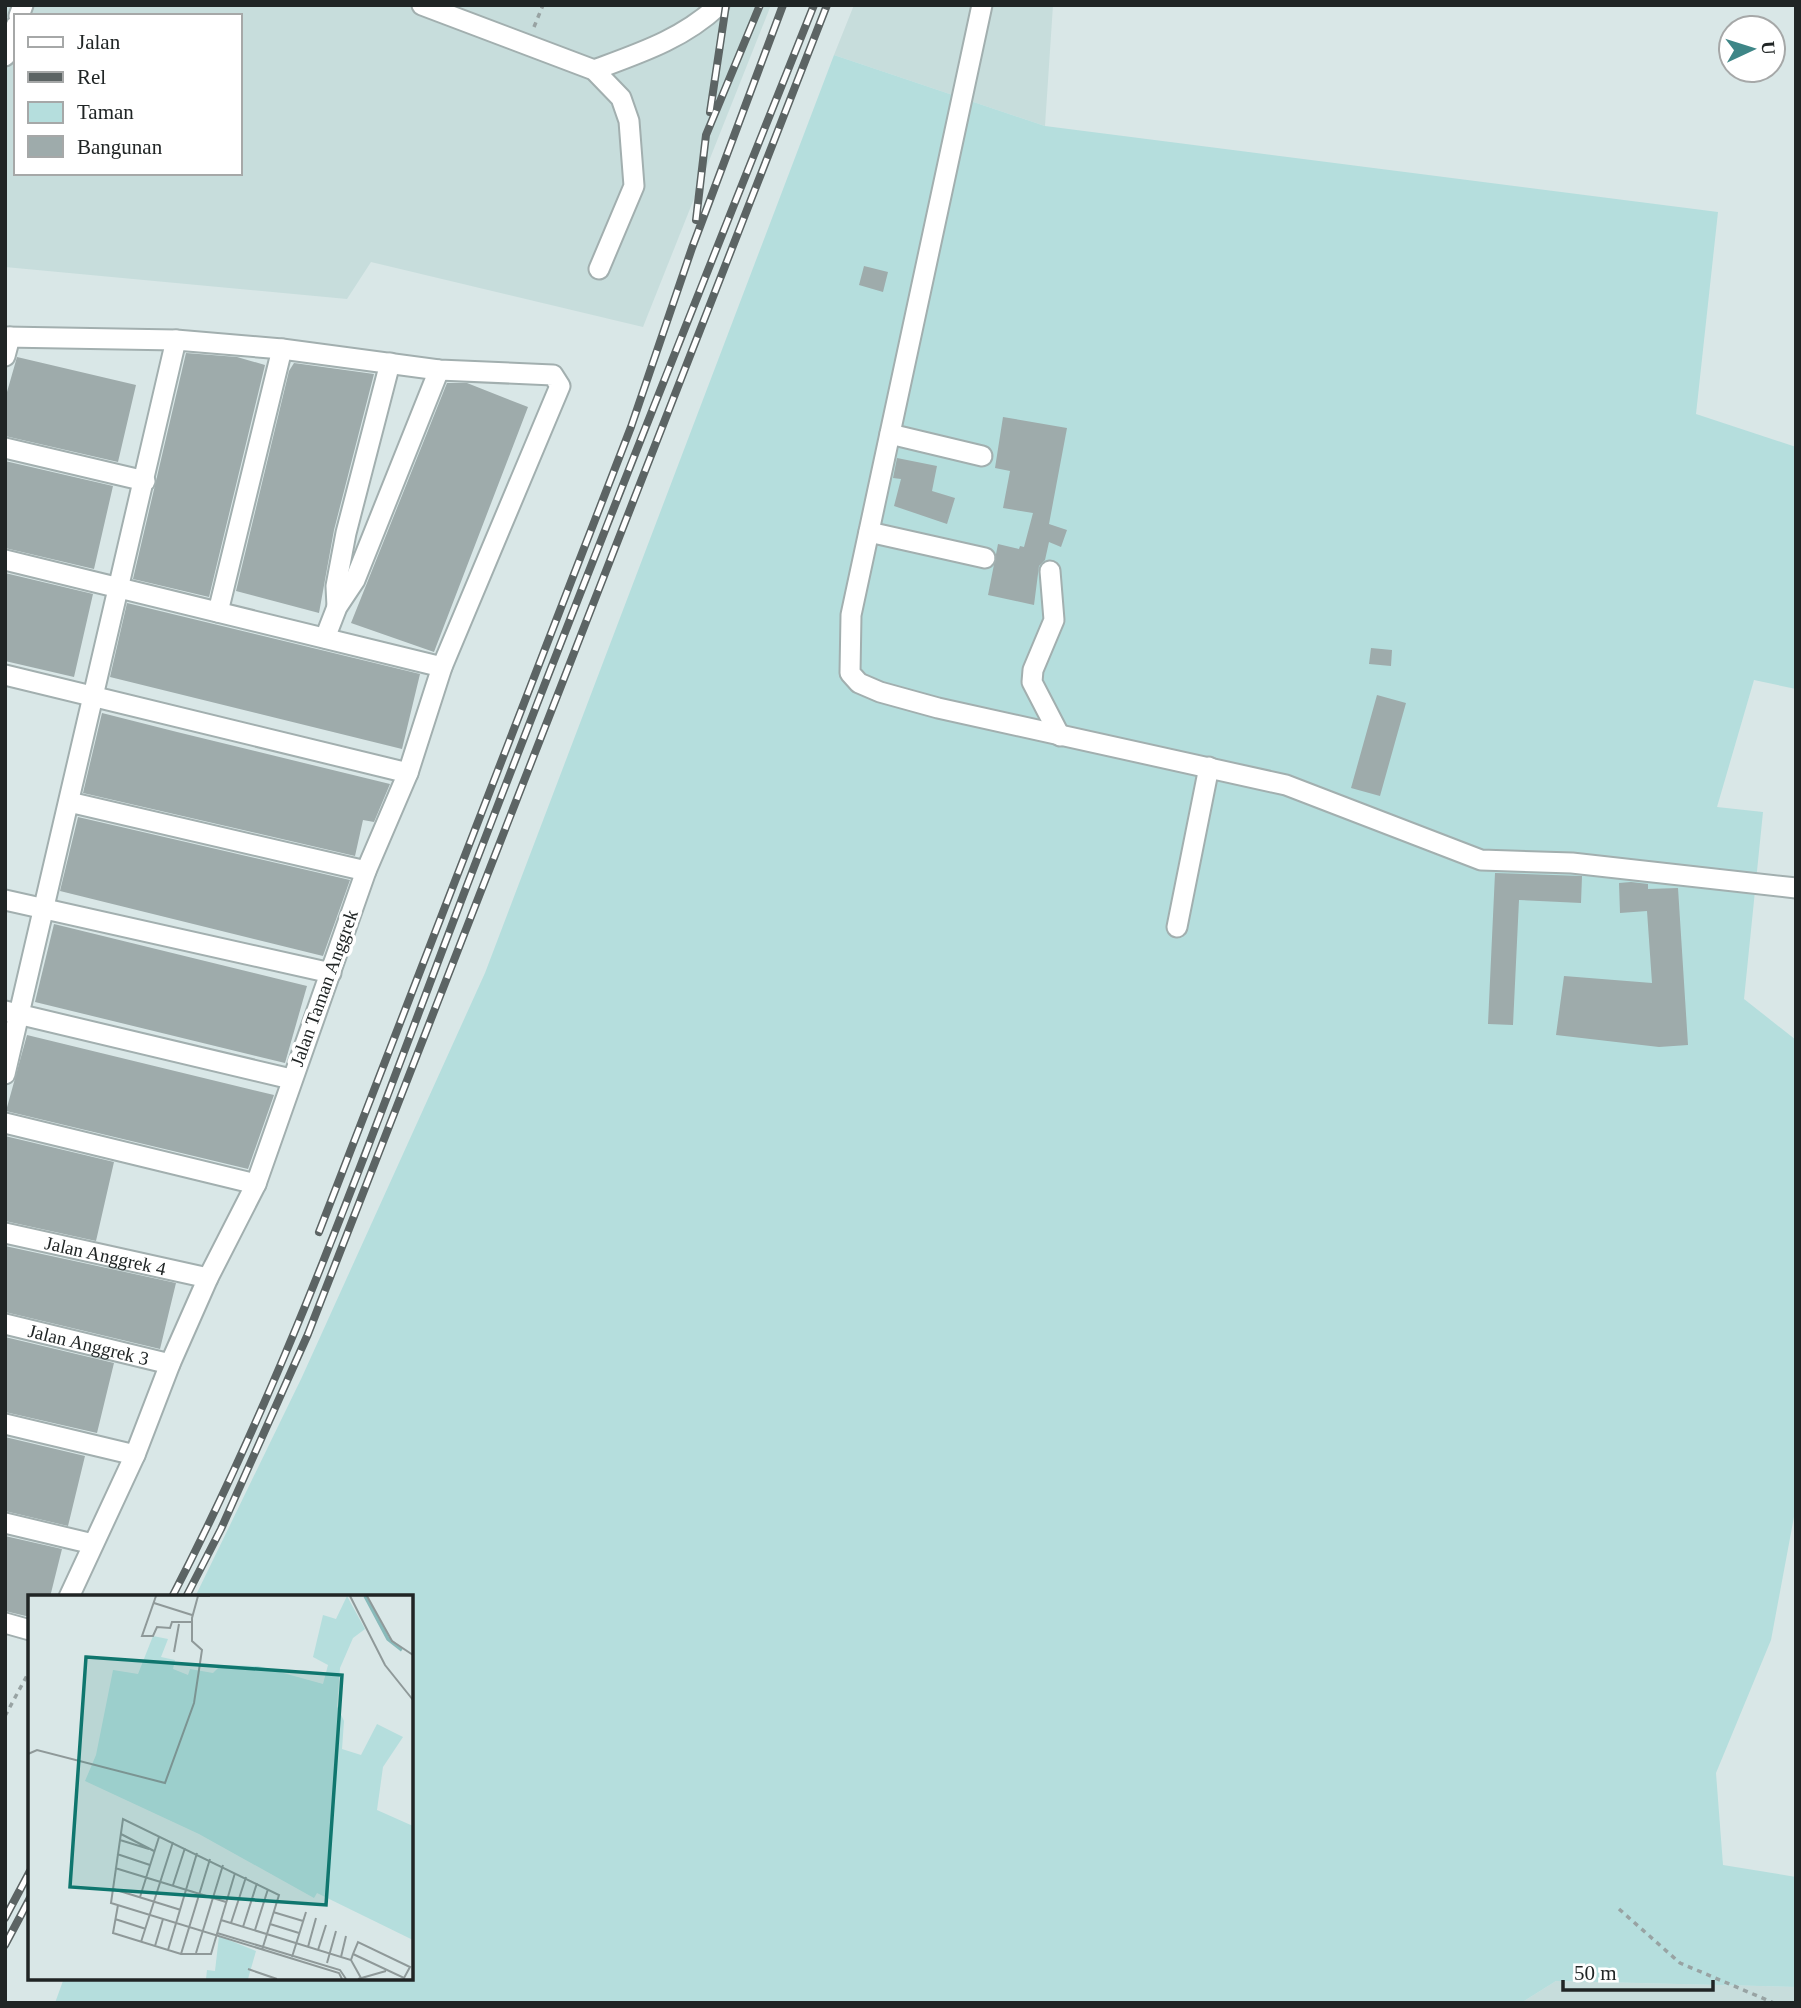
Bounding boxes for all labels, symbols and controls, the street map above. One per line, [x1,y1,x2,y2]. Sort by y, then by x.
legend [14,14,242,175]
north arrow [1717,14,1787,84]
text: Jalan [77,30,121,54]
text: U [1758,40,1779,56]
text: Rel [77,65,106,89]
text: Taman [77,100,134,124]
text: Bangunan [77,135,163,159]
street label: Jalan Taman Anggrek [286,906,362,1069]
street label: Jalan Anggrek 4 [43,1232,169,1279]
street label: Jalan Anggrek 3 [26,1320,151,1369]
inset map [28,1595,413,1980]
scale bar [1563,1948,1714,1992]
text: 50 m [1574,1961,1617,1985]

